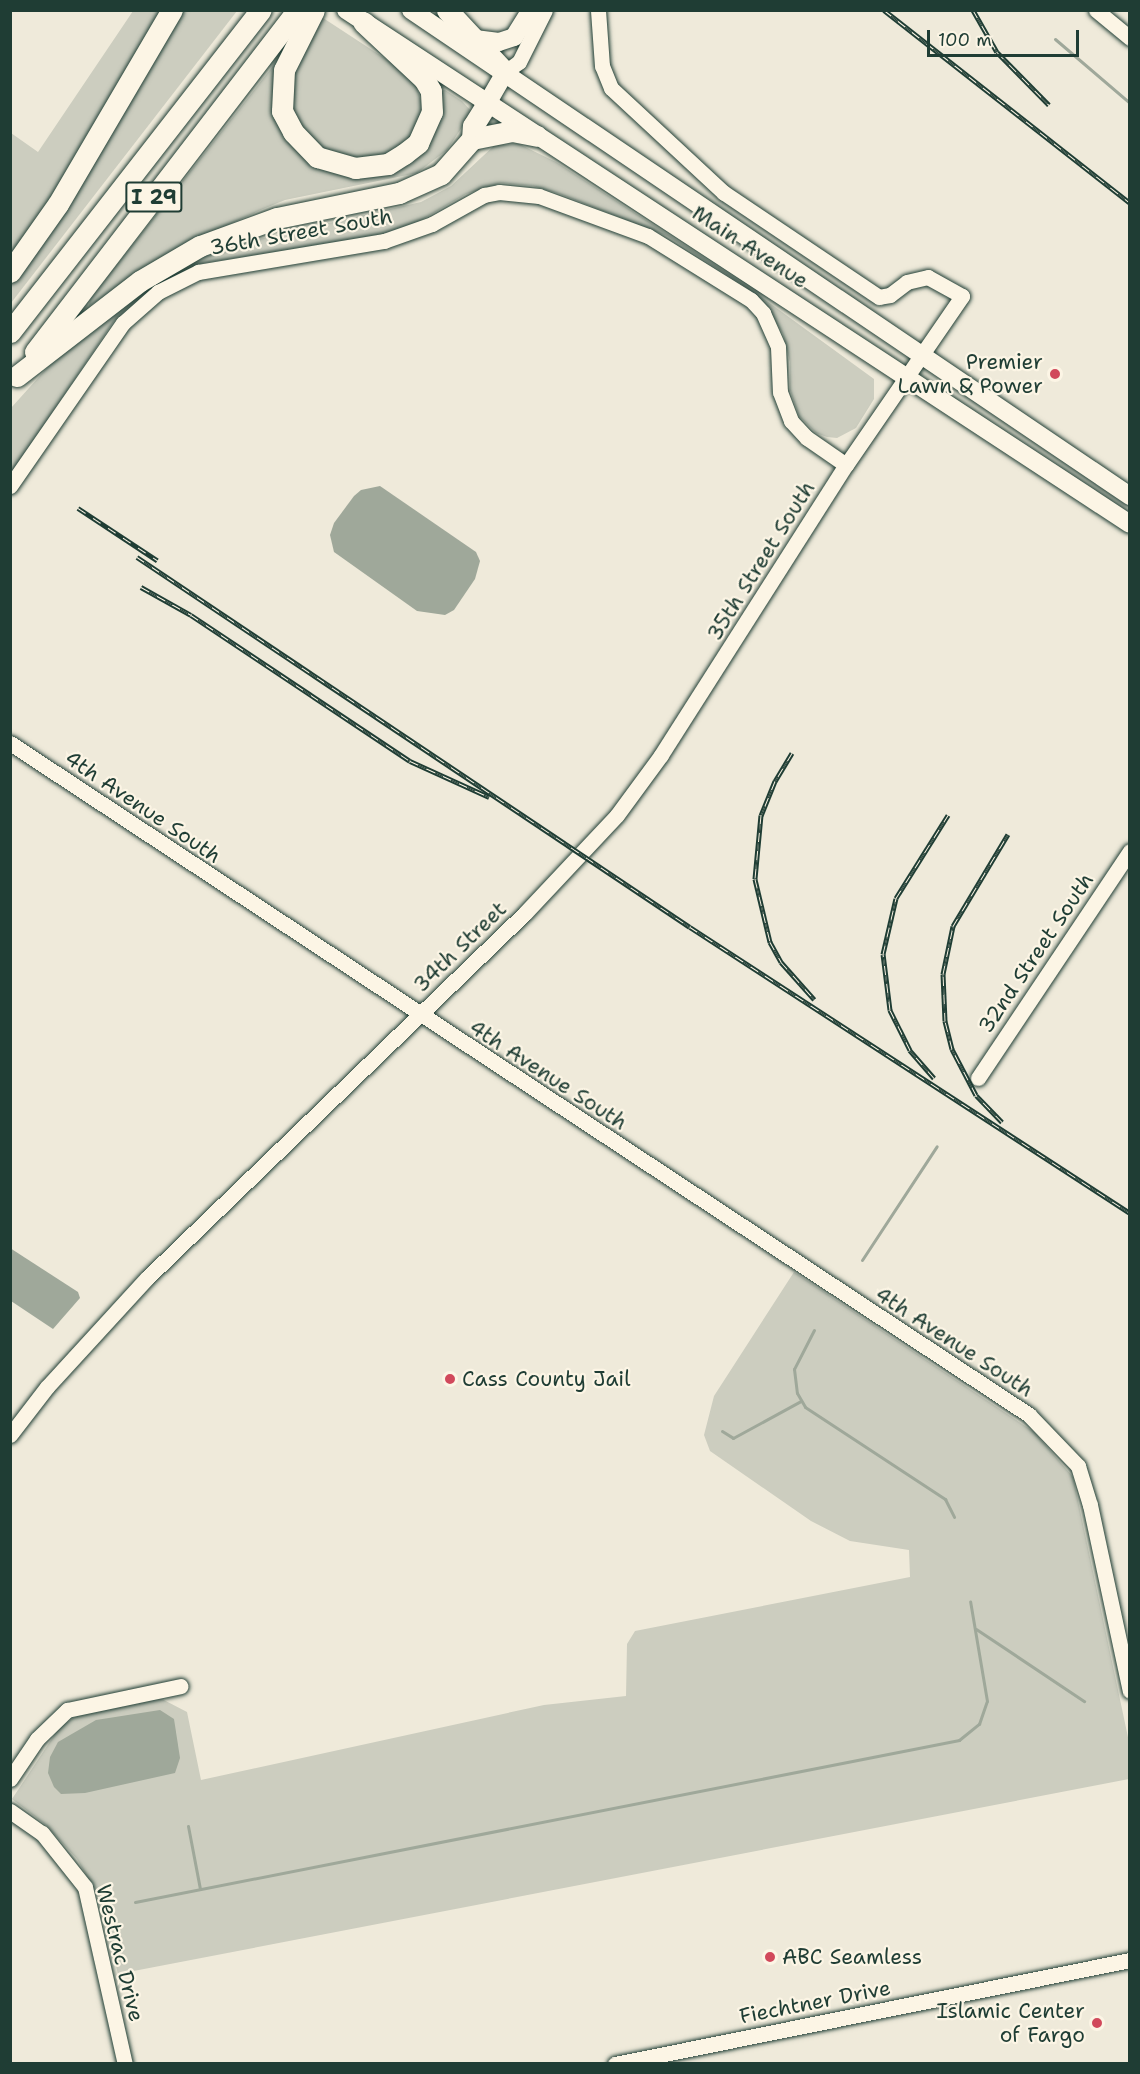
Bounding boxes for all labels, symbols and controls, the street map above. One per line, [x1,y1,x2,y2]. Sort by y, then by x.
scale bar [930,18,1082,56]
text: 100 m [938,28,992,52]
road number: I 29 [124,180,184,214]
street label: Main Avenue [687,200,813,294]
street label: 36th Street South [208,204,394,260]
place label: Premier Lawn & Power [897,349,1043,399]
marker: Premier Lawn & Power [1048,367,1062,381]
street label: 35th Street South [702,477,820,645]
street label: 4th Avenue South [60,745,226,869]
street label: 32nd Street South [973,868,1099,1038]
street label: 34th Street [408,896,512,998]
street label: 4th Avenue South [464,1015,632,1135]
street label: 4th Avenue South [870,1282,1038,1402]
place label: Cass County Jail [462,1366,631,1392]
marker: Cass County Jail [443,1372,457,1386]
street label: Westrac Drive [91,1882,149,2024]
place label: ABC Seamless [782,1944,922,1970]
marker: ABC Seamless [763,1950,777,1964]
street label: Fiechtner Drive [737,1975,893,2029]
place label: Islamic Center of Fargo [936,1998,1085,2048]
marker: Islamic Center of Fargo [1090,2016,1104,2030]

